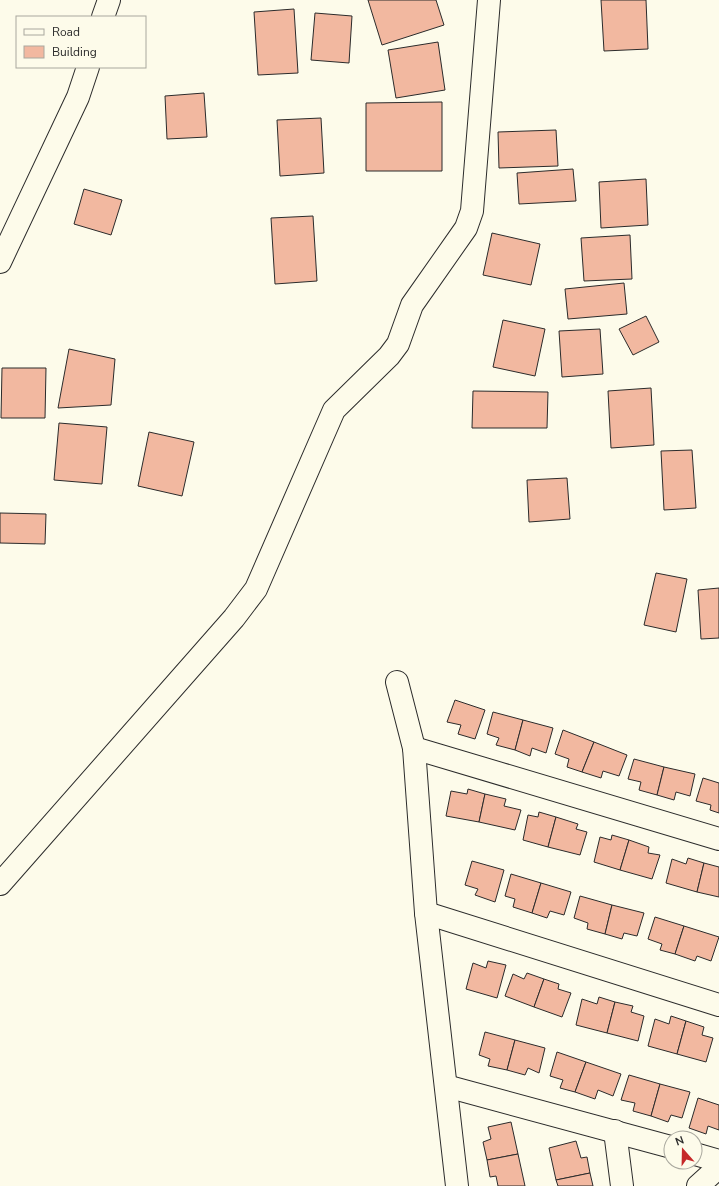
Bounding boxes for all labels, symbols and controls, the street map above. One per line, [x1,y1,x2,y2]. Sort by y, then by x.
legend [16,16,146,68]
text: Road [52,24,80,40]
text: Building [52,44,97,60]
north arrow [663,1130,703,1170]
text: N [673,1133,686,1150]

